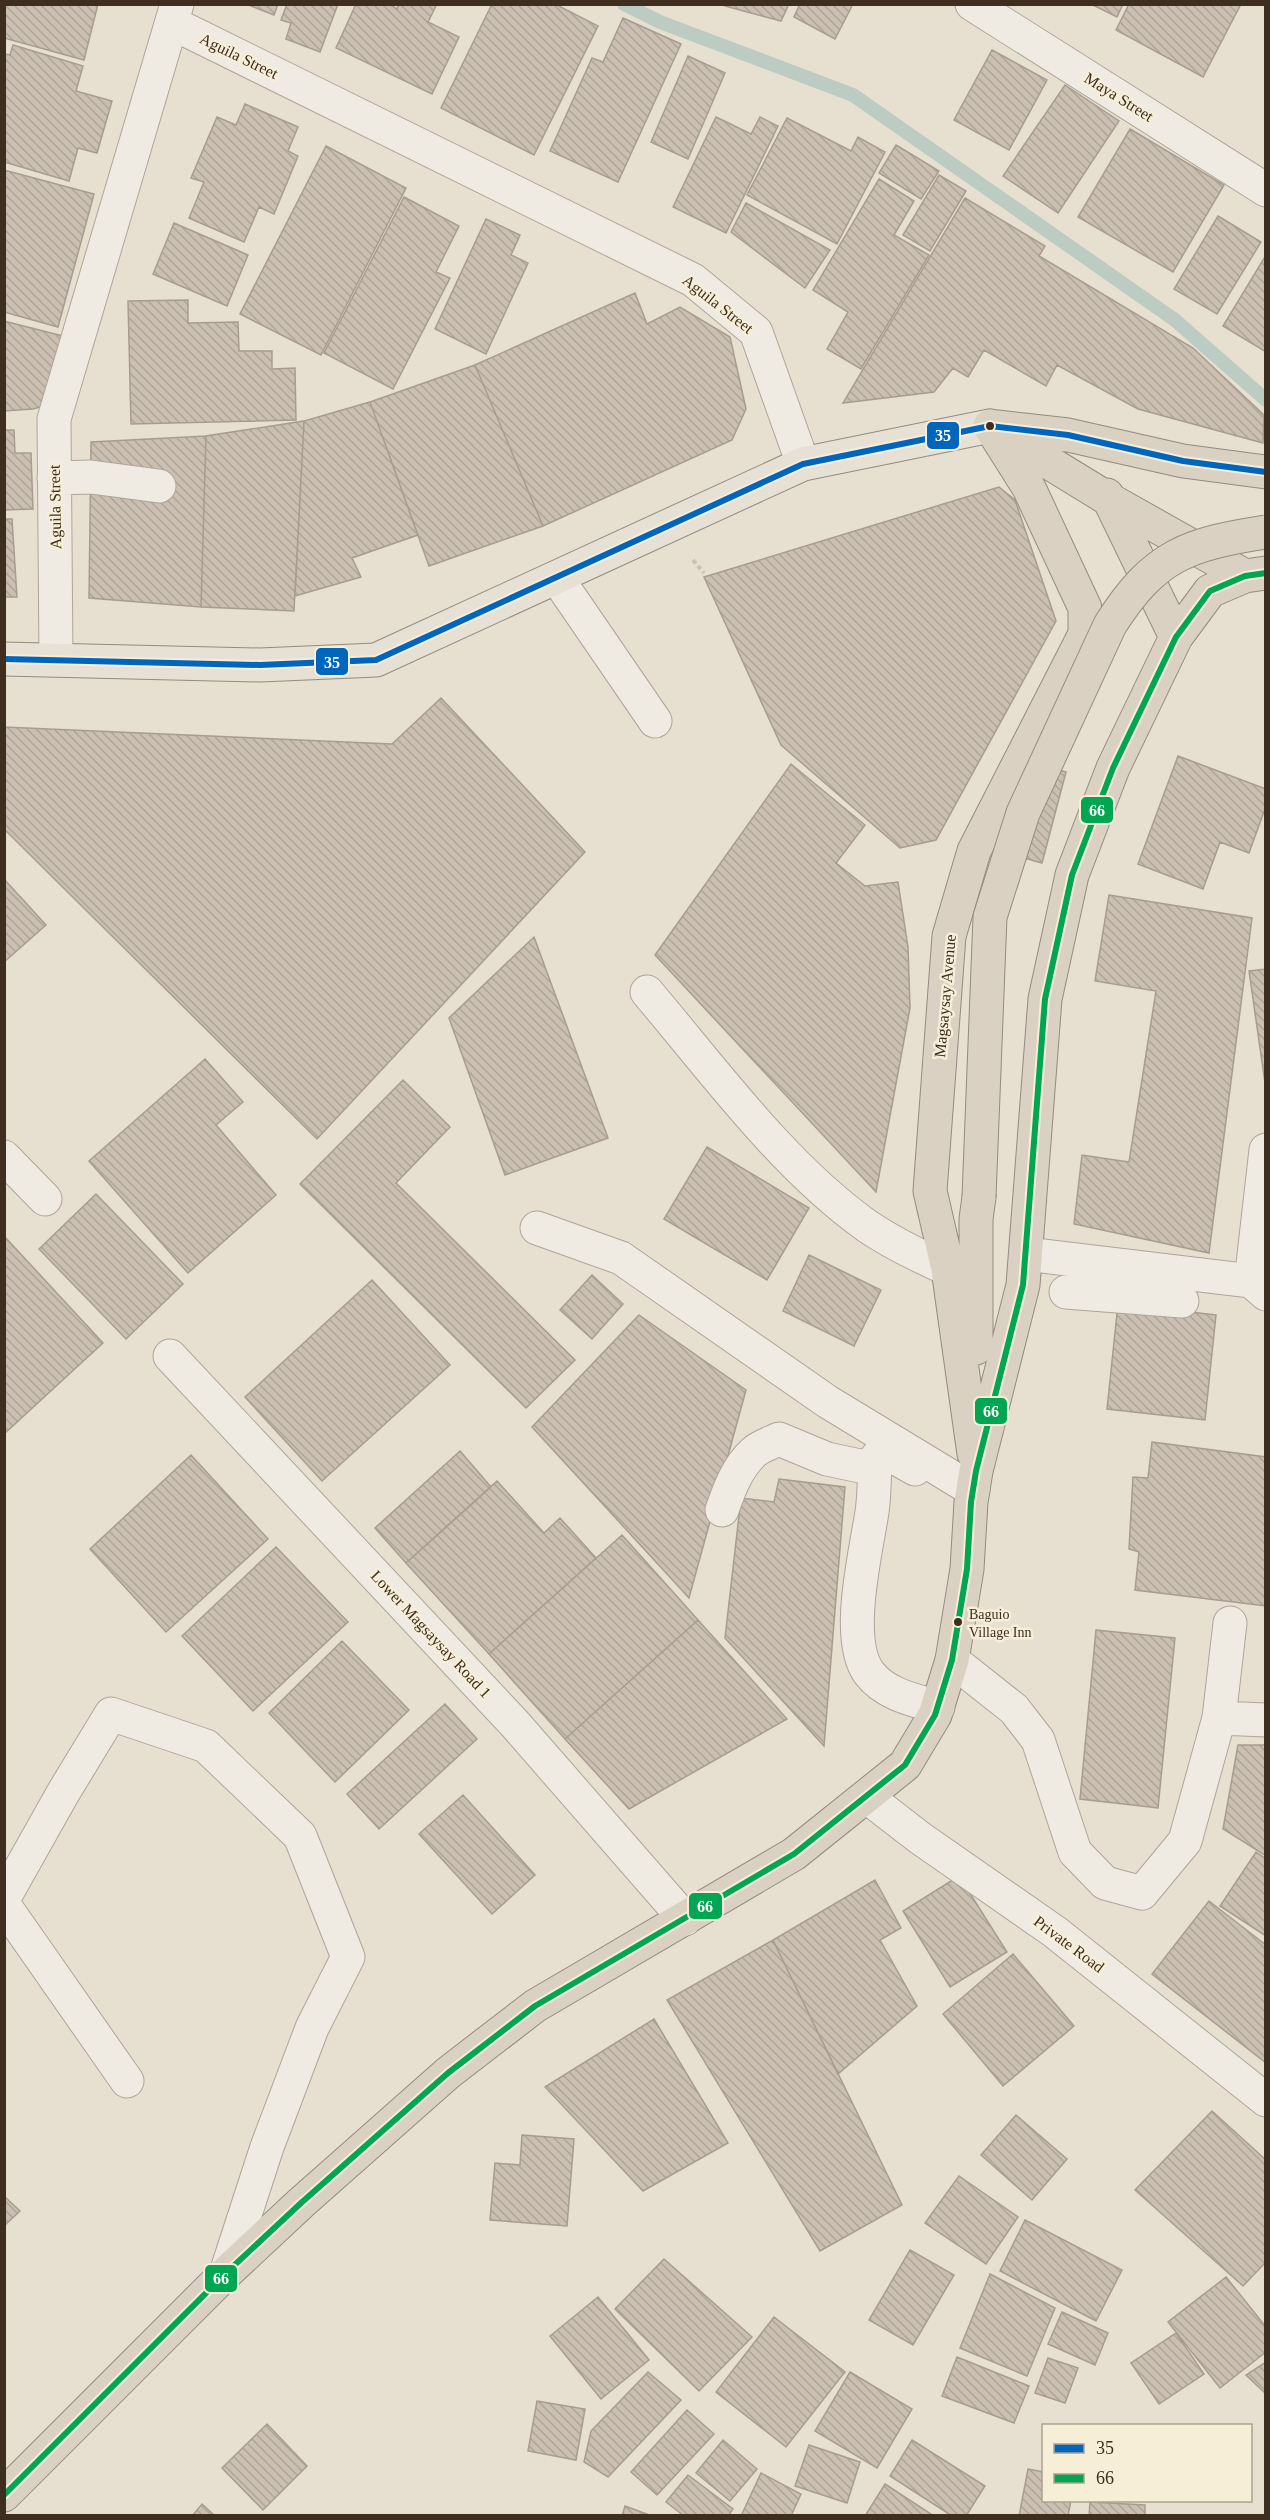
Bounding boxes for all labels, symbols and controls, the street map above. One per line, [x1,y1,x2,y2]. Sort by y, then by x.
street label: Aguila Street [197,30,281,83]
street label: Maya Street [1081,69,1157,126]
street label: Aguila Street [679,271,757,338]
unlabelled marker [984,420,996,432]
line badge: 35 [926,421,960,450]
text: 35 [935,427,951,444]
street label: Aguila Street [46,464,65,550]
line badge: 35 [315,647,349,676]
text: 35 [324,654,340,671]
line badge: 66 [1080,796,1114,824]
text: 66 [1089,802,1105,819]
street label: Magsaysay Avenue [931,934,960,1058]
line badge: 66 [974,1397,1008,1425]
text: 66 [983,1403,999,1420]
street label: Lower Magsaysay Road 1 [367,1567,494,1702]
place label: Baguio Village Inn [969,1607,1032,1640]
marker: Baguio Village Inn [952,1616,964,1628]
line badge: 66 [688,1892,723,1920]
text: 66 [697,1898,713,1915]
street label: Private Road [1031,1912,1107,1976]
line badge: 66 [204,2264,238,2293]
text: 66 [213,2270,229,2287]
legend [1042,2424,1252,2502]
text: 35 [1096,2438,1114,2458]
text: 66 [1096,2468,1114,2488]

